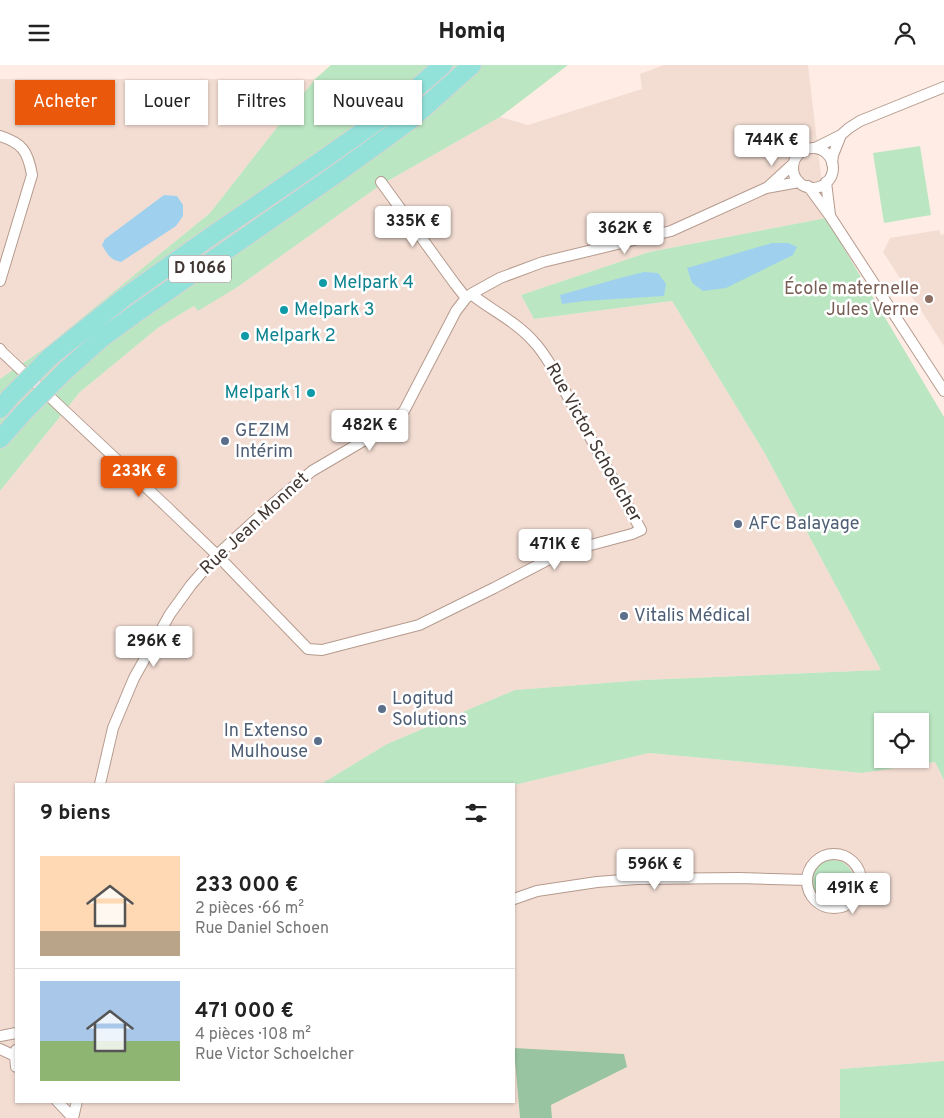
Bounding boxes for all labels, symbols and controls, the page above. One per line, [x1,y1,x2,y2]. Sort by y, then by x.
icon: menu [25,19,53,47]
text: Homiq [438,19,506,46]
icon: person [891,19,919,47]
chip: Acheter [15,80,115,125]
chip: Louer [125,80,208,125]
chip: Filtres [218,80,304,125]
chip: Nouveau [314,80,422,125]
pin: 744K € [731,124,813,167]
text: 744K € [745,131,799,151]
pin: 335K € [372,205,454,248]
text: 335K € [386,212,440,232]
pin: 362K € [584,213,666,255]
text: 362K € [598,219,652,239]
road number: D 1066 [169,255,231,283]
place label: Melpark 4 [333,272,414,295]
place label: École maternelle Jules Verne [784,276,919,322]
marker: Melpark 4 [317,277,329,289]
marker: École maternelle Jules Verne [923,293,935,305]
place label: Melpark 3 [294,299,375,322]
marker: Melpark 3 [278,304,290,316]
place label: Melpark 2 [255,325,336,348]
marker: Melpark 2 [239,330,251,342]
street label: Rue Victor Schoelcher [540,359,646,527]
place label: Melpark 1 [225,382,301,405]
marker: Melpark 1 [305,387,317,399]
pin: 482K € [329,409,411,452]
text: 482K € [342,416,398,436]
place label: GEZIM Intérim [235,420,293,464]
marker: GEZIM Intérim [219,435,231,447]
pin: 233K € [98,455,180,498]
text: 233K € [112,462,166,482]
street label: Rue Jean Monnet [196,468,314,580]
place label: AFC Balayage [748,513,860,536]
marker: AFC Balayage [732,518,744,530]
pin: 471K € [514,529,596,571]
text: 471K € [529,535,581,555]
place label: Vitalis Médical [634,605,750,628]
marker: Vitalis Médical [618,610,630,622]
pin: 296K € [113,625,195,668]
text: 296K € [127,632,181,652]
place label: Logitud Solutions [392,688,467,732]
marker: Logitud Solutions [376,703,388,715]
map controls [874,713,929,768]
button: locate [874,713,929,768]
place label: In Extenso Mulhouse [224,720,308,764]
marker: In Extenso Mulhouse [312,735,324,747]
icon: filters [462,799,490,827]
text: 9 biens [40,800,111,827]
pin: 596K € [614,849,696,891]
text: 596K € [628,855,682,875]
text: 233 000 € [195,872,298,899]
pin: 491K € [812,873,894,915]
icon: home [80,876,140,936]
text: 491K € [827,879,879,899]
text: 2 pièces · 66 m² [195,899,304,919]
text: Rue Daniel Schoen [195,919,329,939]
text: 471 000 € [195,998,294,1025]
icon: home [80,1001,140,1061]
text: 4 pièces · 108 m² [195,1025,311,1045]
text: Rue Victor Schoelcher [195,1045,354,1065]

